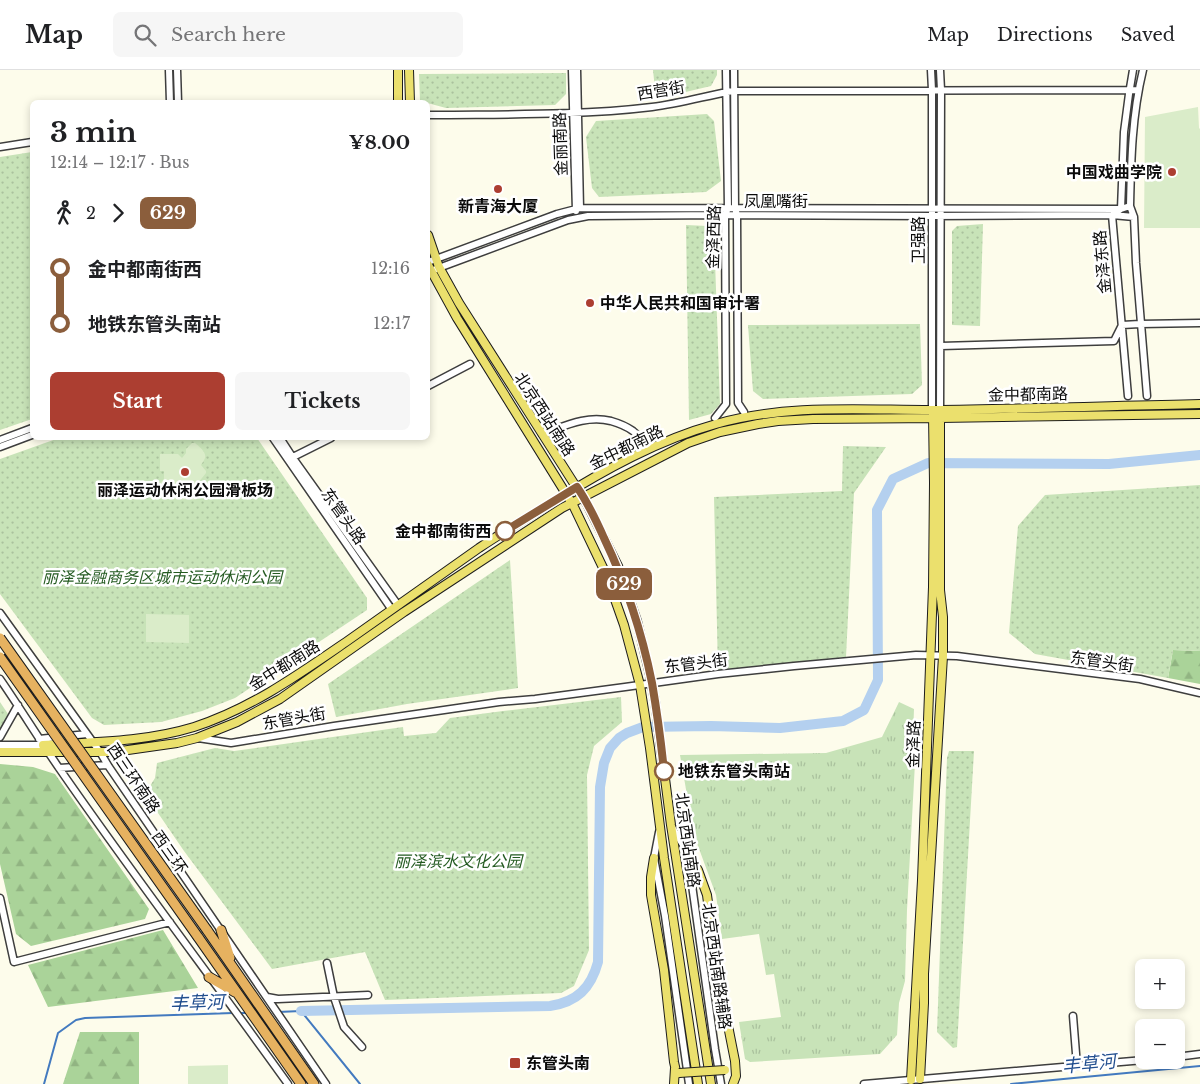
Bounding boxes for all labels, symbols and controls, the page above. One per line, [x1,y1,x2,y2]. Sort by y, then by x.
search box [113,12,463,57]
text: Map [25,20,83,49]
icon: search [131,21,159,49]
text: Search here [171,23,286,46]
text: Map [927,24,969,46]
text: Directions [997,24,1093,46]
text: Saved [1121,24,1175,46]
street label: 西营街 [636,76,686,104]
street label: 金丽南路 [549,112,571,176]
text: 3 min [50,115,137,150]
text: ¥8.00 [349,131,410,154]
text: 12:14 – 12:17 · Bus [50,152,189,172]
place label: 中国戏曲学院 [1066,162,1162,182]
marker: 中国戏曲学院 [1166,166,1178,178]
marker: 新青海大厦 [492,183,504,195]
street label: 凤凰嘴街 [744,191,808,211]
place label: 新青海大厦 [458,196,538,216]
icon: walk [50,199,78,227]
icon: forward [104,199,132,227]
text: 629 [150,202,186,224]
text: 2 [86,203,96,223]
street label: 金泽西路 [702,205,724,269]
street label: 卫强路 [908,216,928,264]
street label: 金泽东路 [1089,229,1115,295]
text: 金中都南街西 [88,258,202,281]
text: 12:16 [371,258,410,278]
place label: 中华人民共和国审计署 [600,293,760,313]
marker: 中华人民共和国审计署 [584,297,596,309]
text: 地铁东管头南站 [88,313,221,336]
text: 12:17 [373,313,410,333]
street label: 北京西站南路 [510,368,580,460]
button: Start [50,372,225,430]
button: Tickets [235,372,410,430]
street label: 金中都南路 [988,383,1068,405]
street label: 金中都南路 [586,420,666,474]
marker: 丽泽运动休闲公园滑板场 [179,466,191,478]
place label: 丽泽运动休闲公园滑板场 [97,480,273,500]
street label: 东管头路 [317,484,371,548]
place label: 金中都南街西 [395,521,491,541]
marker: 金中都南街西 [495,521,515,541]
park label: 丽泽金融商务区城市运动休闲公园 [42,567,284,587]
line badge: 629 [595,568,653,600]
text: 629 [606,573,642,595]
street label: 金中都南路 [245,635,323,695]
street label: 东管头街 [1069,647,1135,675]
street label: 东管头街 [663,649,729,677]
street label: 东管头街 [261,703,327,733]
street label: 金泽路 [902,720,924,768]
street label: 西三环南路 [103,739,165,817]
marker: 地铁东管头南站 [654,761,674,781]
place label: 地铁东管头南站 [678,761,790,781]
street label: 北京西站南路 [671,791,705,889]
street label: 西三环 [148,827,192,877]
park label: 丽泽滨水文化公园 [394,851,524,871]
street label: 北京西站南路辅路 [698,901,736,1031]
map controls [1135,959,1185,1069]
button: + [1135,959,1185,1009]
water label: 丰草河 [170,991,227,1015]
button: − [1135,1019,1185,1069]
water label: 丰草河 [1061,1050,1120,1078]
place label: 东管头南 [526,1053,590,1073]
marker: 东管头南 [508,1056,522,1070]

